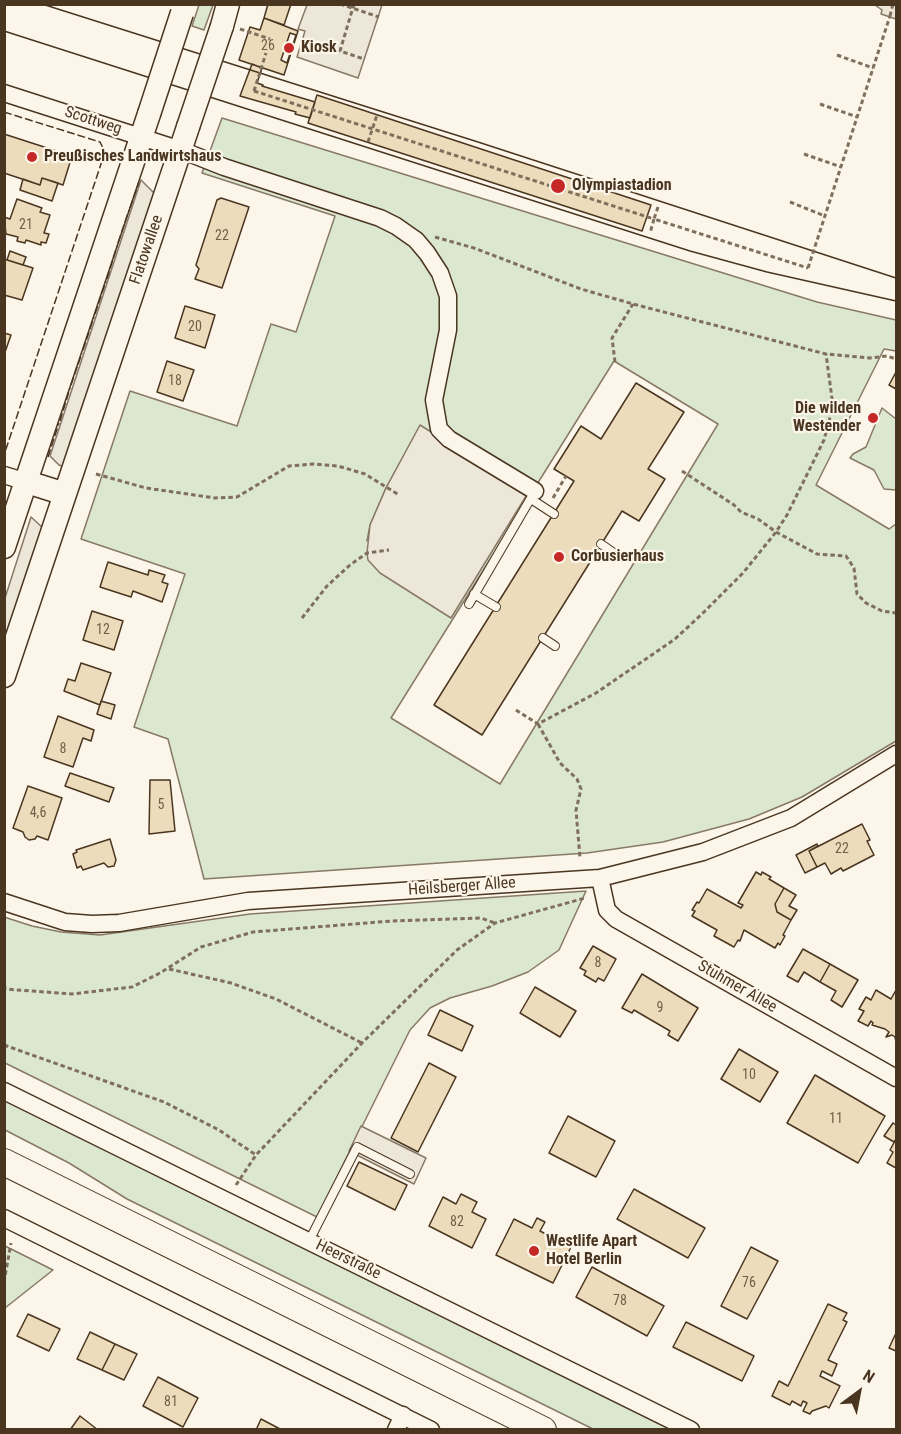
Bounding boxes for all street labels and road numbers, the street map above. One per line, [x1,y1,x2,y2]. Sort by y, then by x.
street label: Scottweg [62,103,124,139]
street label: Flatowallee [126,213,168,287]
street label: Heilsberger Allee [408,874,516,900]
street label: Stuhmer Allee [694,957,780,1017]
street label: Heerstraße [312,1236,384,1284]

